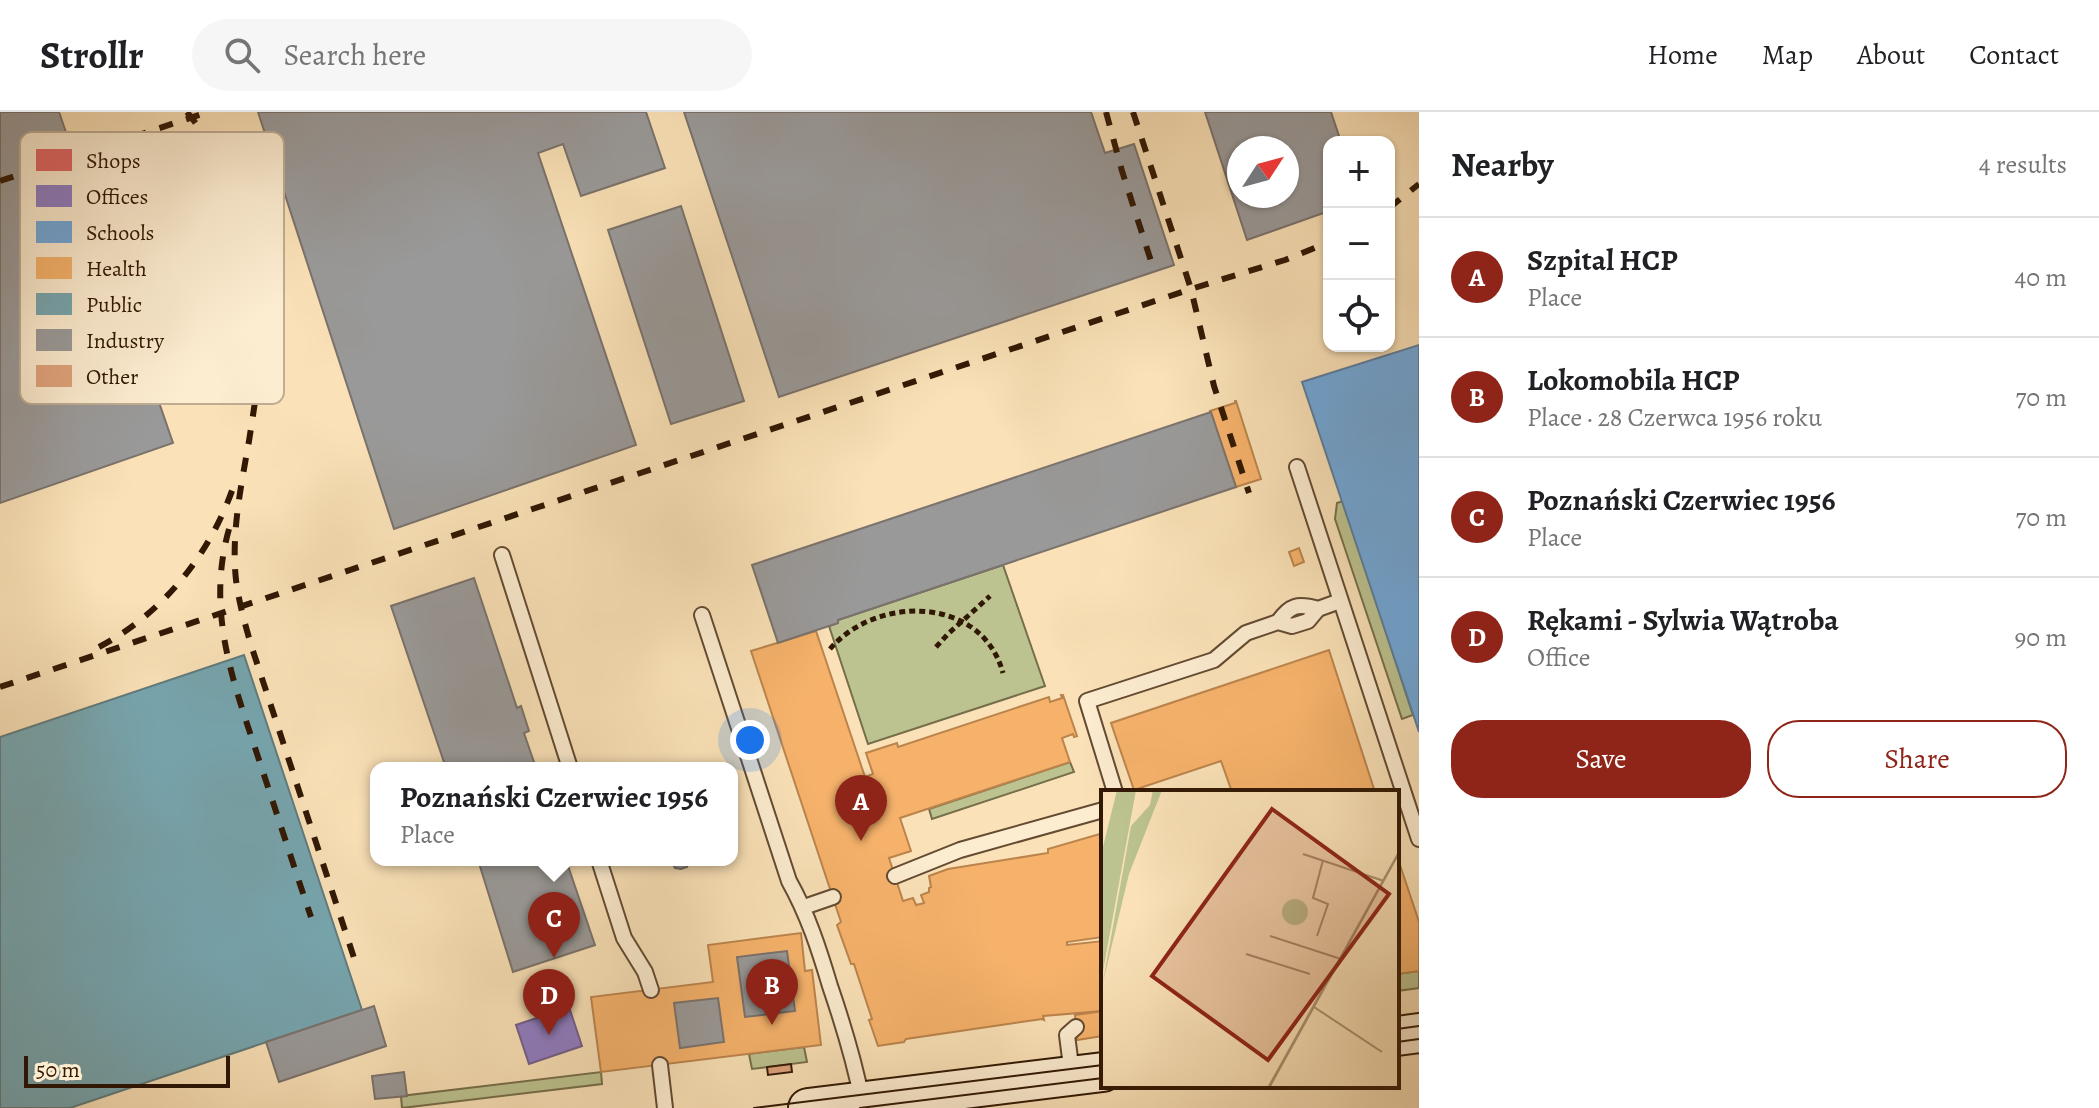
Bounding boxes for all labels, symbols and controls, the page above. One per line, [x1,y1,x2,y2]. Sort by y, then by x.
search box [192,19,752,91]
text: Strollr [40,29,144,81]
icon: search [220,33,264,77]
text: Search here [284,35,426,75]
text: Home [1647,36,1718,74]
text: Map [1762,36,1813,74]
text: About [1857,36,1925,74]
text: Contact [1969,36,2059,74]
legend [20,132,284,404]
north arrow [1227,136,1299,208]
map controls [1323,136,1395,352]
button: + [1323,136,1395,208]
text: Nearby [1451,141,1554,188]
text: Shops [86,146,141,176]
text: 4 results [1979,147,2067,182]
text: Offices [86,182,148,212]
button: − [1323,208,1395,280]
text: Schools [86,218,154,248]
text: Szpital HCP [1527,240,1678,280]
text: Health [86,254,147,284]
text: A [1469,260,1485,295]
text: 40 m [2015,260,2067,295]
button: locate [1323,280,1395,352]
text: Place [1527,280,1582,315]
text: Public [86,290,142,320]
text: Industry [86,326,164,356]
text: Lokomobila HCP [1527,360,1739,400]
text: Other [86,362,139,392]
text: B [1469,380,1485,415]
text: 70 m [2015,380,2067,415]
text: Place · 28 Czerwca 1956 roku [1527,400,1822,435]
text: Poznański Czerwiec 1956 [1527,480,1835,520]
text: C [1469,500,1485,535]
text: 70 m [2015,500,2067,535]
text: Place [1527,520,1582,555]
text: Rękami - Sylwia Wątroba [1527,600,1839,640]
text: D [1468,620,1486,655]
text: 90 m [2015,620,2067,655]
text: Office [1527,640,1590,675]
your location [730,720,770,760]
button: Save [1451,720,1751,798]
button: Share [1767,720,2067,798]
popup [370,762,738,866]
pin: A [835,775,887,841]
text: Poznański Czerwiec 1956 [400,777,708,817]
inset map [1101,790,1399,1088]
text: Place [400,817,455,852]
pin: C [528,892,580,958]
pin: B [746,959,798,1025]
pin: D [523,969,575,1035]
scale bar [24,1052,230,1088]
text: 50 m [36,1055,80,1085]

